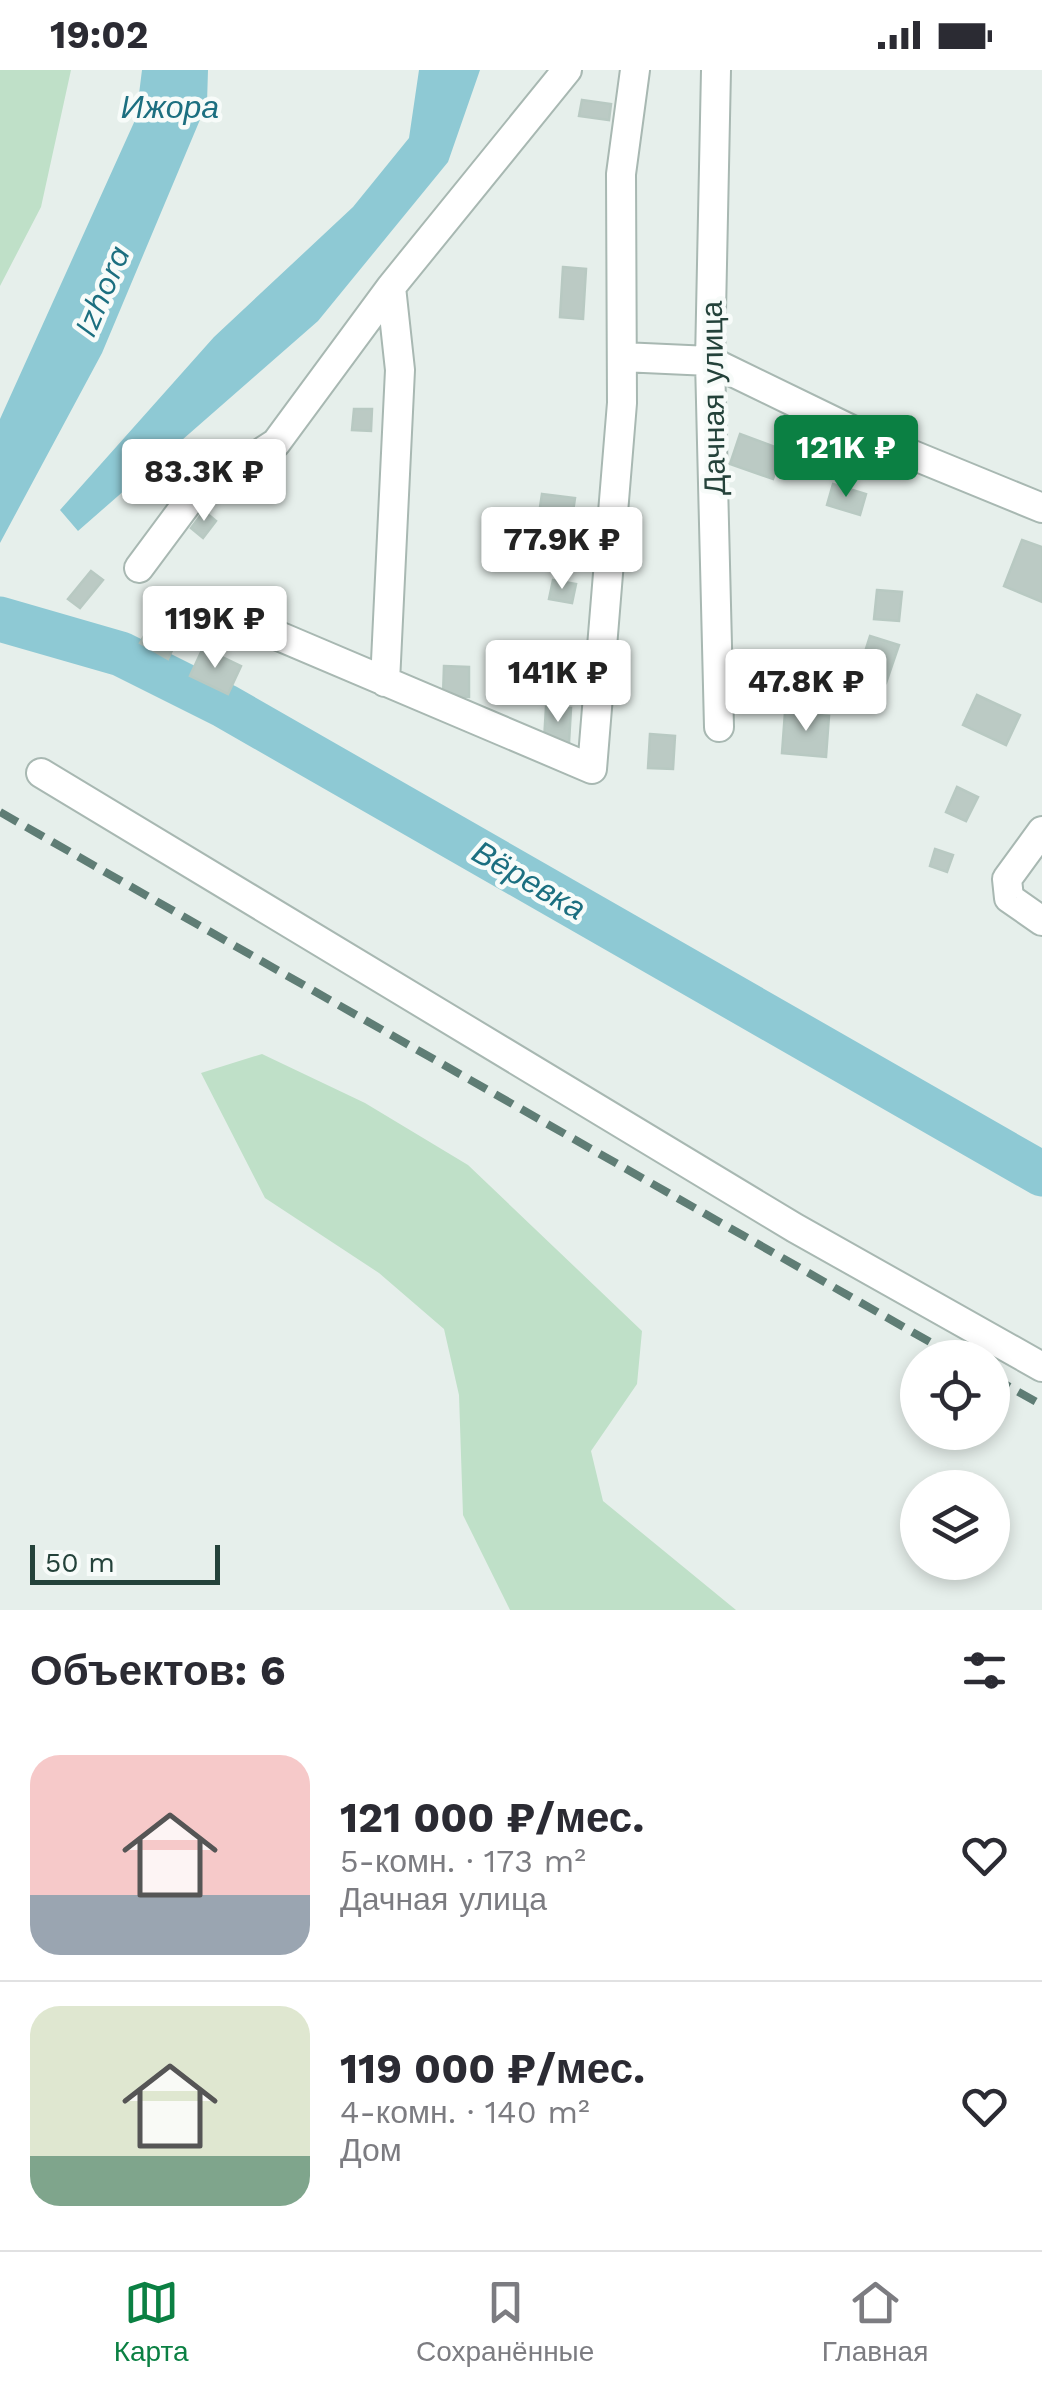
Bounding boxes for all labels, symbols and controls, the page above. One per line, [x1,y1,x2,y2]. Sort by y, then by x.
text: 19:02 [50,13,148,57]
water label: Ижора [121,88,219,126]
water label: Izhora [66,240,138,342]
street label: Дачная улица [694,300,732,495]
pin: 121K ₽ [765,415,927,500]
text: 121K ₽ [796,428,896,466]
pin: 83.3K ₽ [112,439,296,524]
text: 83.3K ₽ [144,452,264,490]
pin: 77.9K ₽ [470,507,654,592]
text: 77.9K ₽ [503,520,621,558]
pin: 119K ₽ [134,586,296,671]
text: 119K ₽ [165,599,265,637]
pin: 141K ₽ [477,640,639,725]
pin: 47.8K ₽ [714,649,898,734]
text: 141K ₽ [508,653,608,691]
text: 47.8K ₽ [747,662,865,700]
water label: Вёревка [466,832,592,928]
map controls [900,1340,1010,1580]
button: locate [900,1340,1010,1450]
button: layers [900,1470,1010,1580]
scale bar [30,1540,220,1584]
text: 50 m [45,1546,115,1579]
icon: filters [957,1643,1012,1698]
text: Объектов: 6 [30,1646,286,1695]
text: 121 000 ₽/мес. [340,1793,644,1842]
icon: home [110,1795,230,1915]
icon: heart [957,1828,1012,1883]
text: 5-комн. · 173 m² [340,1842,586,1880]
text: Дачная улица [340,1880,547,1918]
text: 119 000 ₽/мес. [340,2044,645,2093]
icon: home [110,2046,230,2166]
icon: heart [957,2079,1012,2134]
text: 4-комн. · 140 m² [340,2093,590,2131]
text: Дом [340,2131,402,2169]
tab: Карта [114,2275,189,2368]
tab: Сохранённые [416,2275,594,2368]
tab: Главная [822,2275,928,2368]

